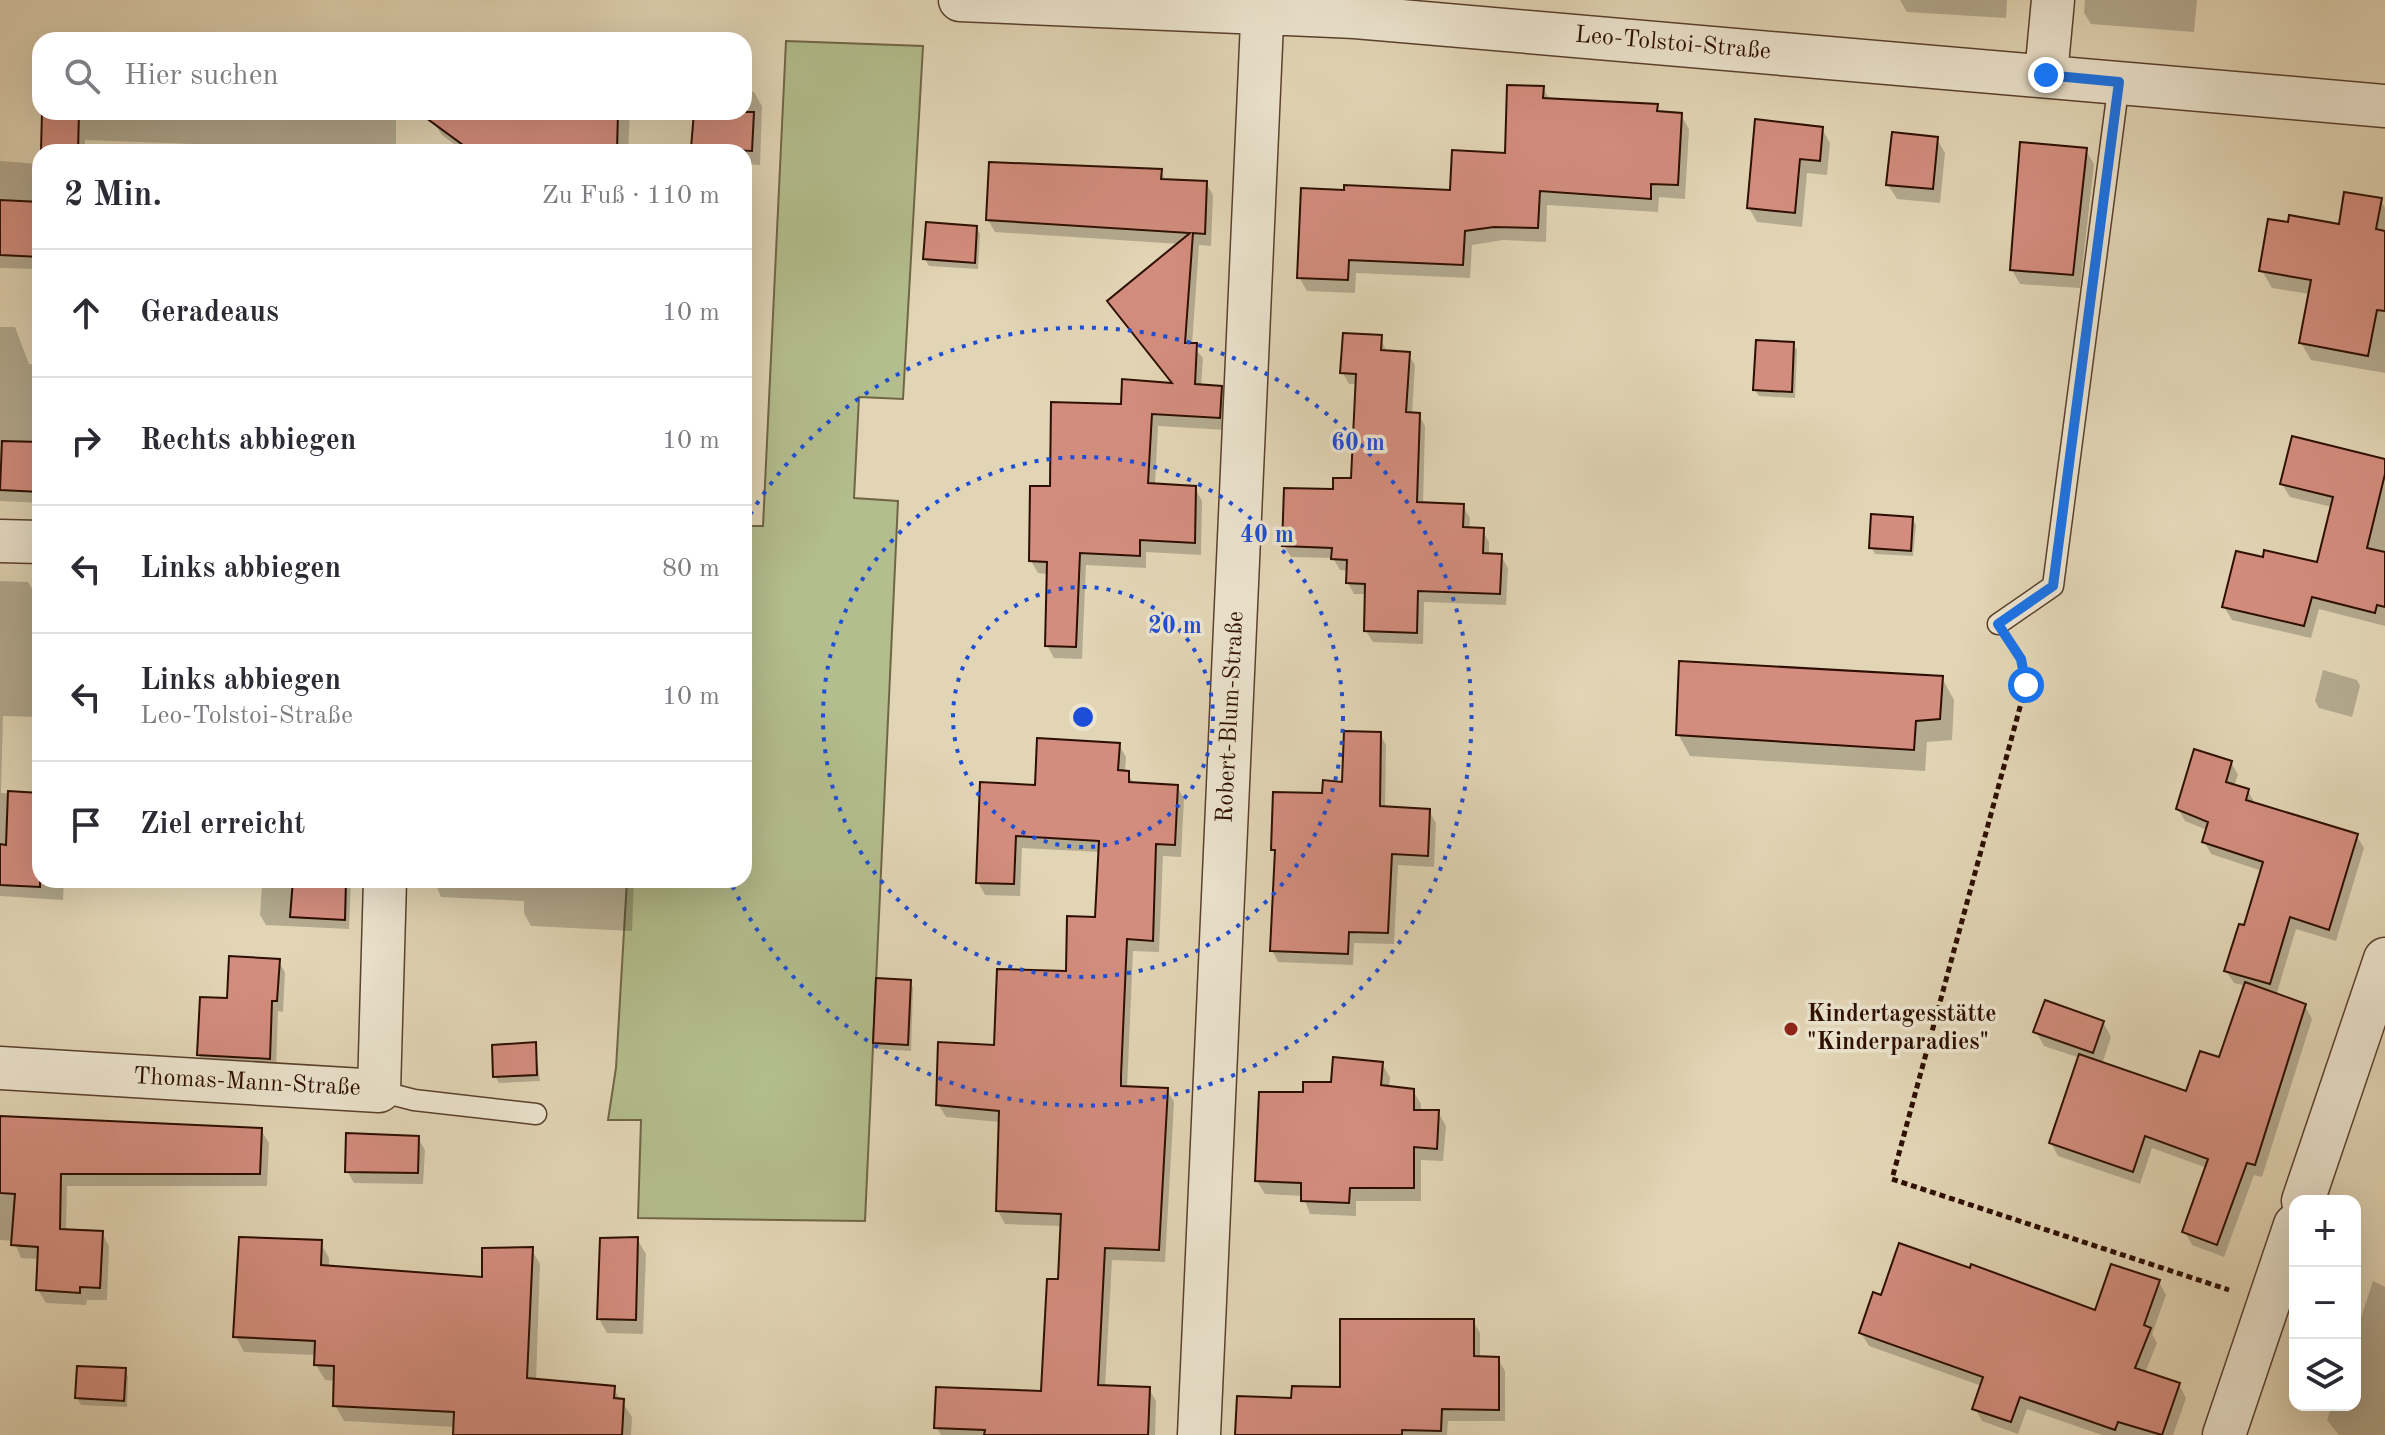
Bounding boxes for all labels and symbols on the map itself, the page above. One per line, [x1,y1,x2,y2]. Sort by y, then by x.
street label: Leo-Tolstoi-Straße [1574,23,1772,65]
route end [2028,57,2064,93]
text: 60 m [1331,432,1385,456]
text: 40 m [1240,524,1294,548]
street label: Robert-Blum-Straße [1213,611,1249,823]
text: 20 m [1148,615,1202,639]
route start [2008,667,2044,703]
centre of rings [1069,703,1097,731]
place label: Kindertagesstätte "Kinderparadies" [1807,1003,1997,1055]
marker: Kindertagesstätte "Kinderparadies" [1782,1020,1800,1038]
street label: Thomas-Mann-Straße [133,1065,361,1101]

